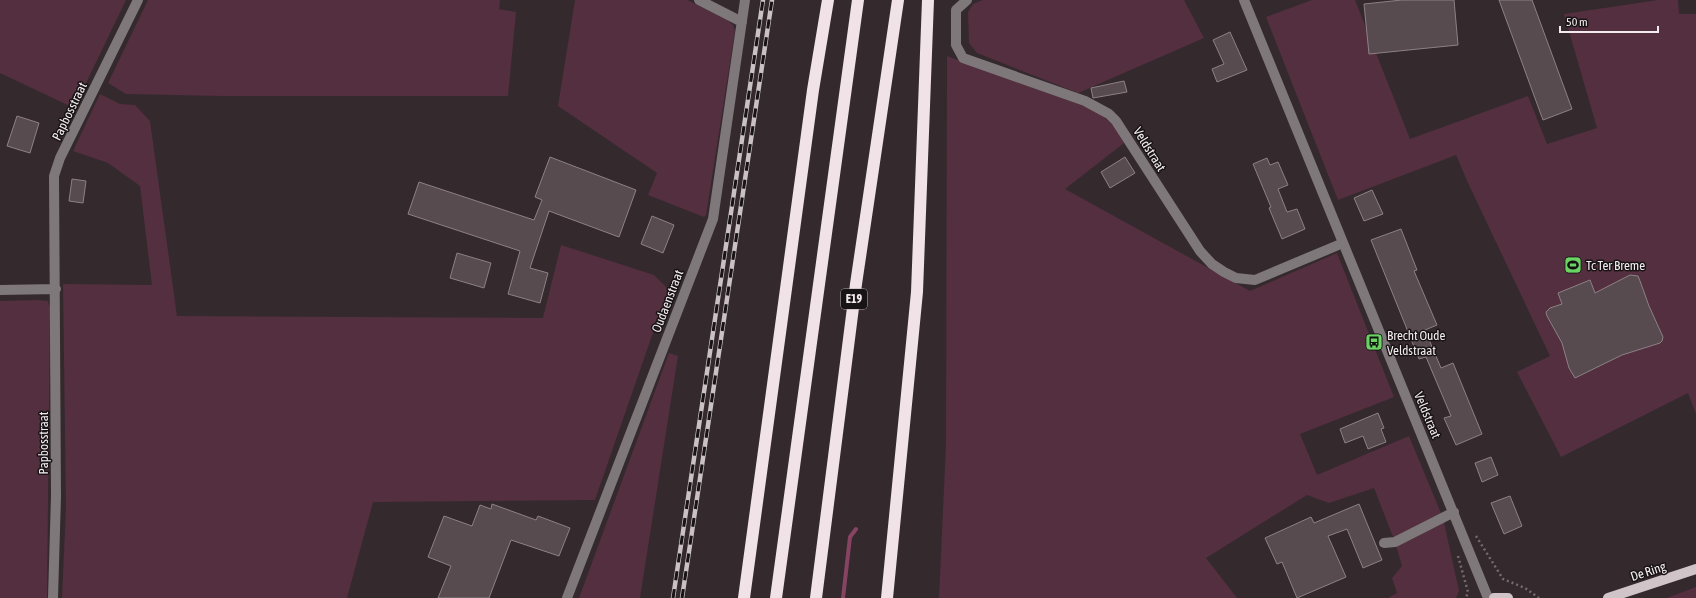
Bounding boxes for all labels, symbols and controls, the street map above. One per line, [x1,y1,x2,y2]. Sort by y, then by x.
scale bar [1560,8,1658,34]
text: 50 m [1566,15,1588,29]
street label: Papbosstraat [49,79,90,143]
street label: Veldstraat [1130,124,1169,174]
sports icon: Tc Ter Breme [1563,255,1583,275]
place label: Tc Ter Breme [1586,258,1645,273]
street label: Oudaenstraat [649,267,686,335]
road number: E19 [841,289,867,309]
place label: Brecht Oude Veldstraat [1387,328,1446,358]
bus stop icon: Brecht Oude Veldstraat [1364,332,1384,352]
street label: Veldstraat [1411,390,1444,441]
street label: Papbosstraat [36,411,51,474]
street label: De Ring [1629,559,1668,584]

